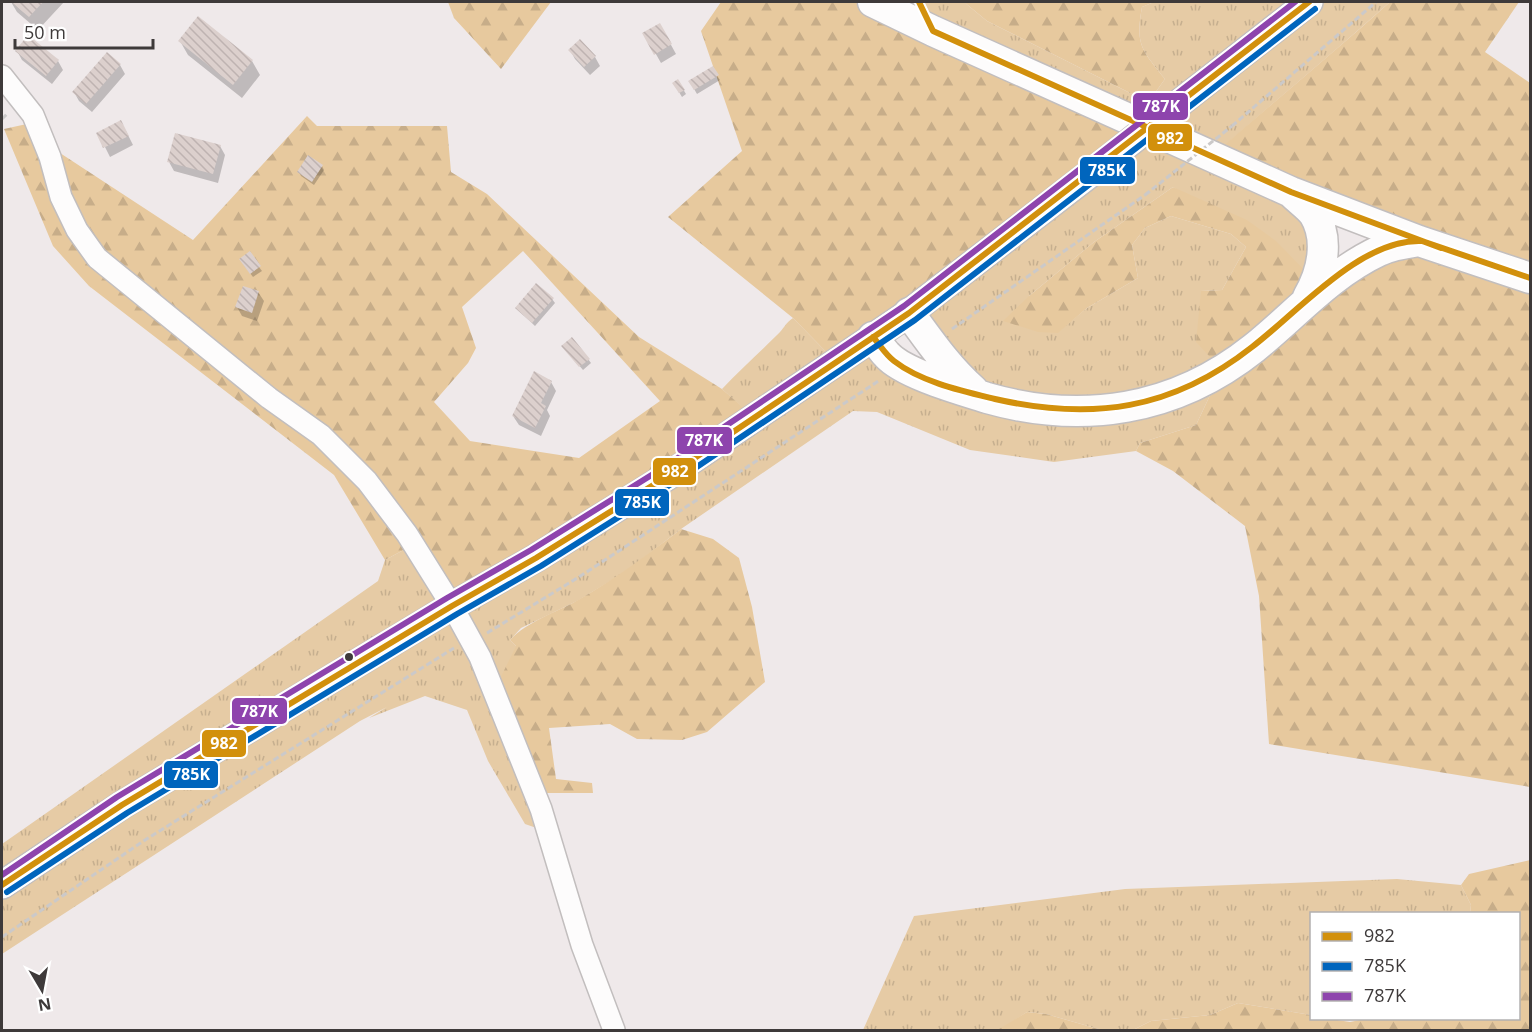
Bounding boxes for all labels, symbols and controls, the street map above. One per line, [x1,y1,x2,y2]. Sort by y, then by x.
scale bar [15,12,153,50]
text: 50 m [24,20,66,44]
line badge: 787K [1132,92,1189,121]
text: 787K [1142,95,1180,117]
line badge: 982 [1147,123,1193,152]
text: 982 [1156,127,1184,149]
line badge: 785K [1079,156,1136,185]
text: 785K [1088,159,1126,181]
line badge: 787K [676,426,733,455]
text: 787K [685,429,723,451]
line badge: 982 [652,457,697,486]
text: 982 [661,460,689,482]
line badge: 785K [614,488,670,517]
text: 785K [623,491,661,513]
unlabelled marker [343,651,355,663]
line badge: 787K [231,697,288,725]
text: 787K [240,700,278,722]
line badge: 982 [201,729,247,758]
text: 982 [210,732,238,754]
line badge: 785K [163,760,219,789]
text: 785K [172,763,210,785]
legend [1310,912,1520,1020]
text: 982 [1364,923,1395,947]
text: 785K [1364,953,1407,977]
north arrow [12,960,72,1020]
text: 787K [1364,983,1407,1007]
text: N [36,993,53,1017]

